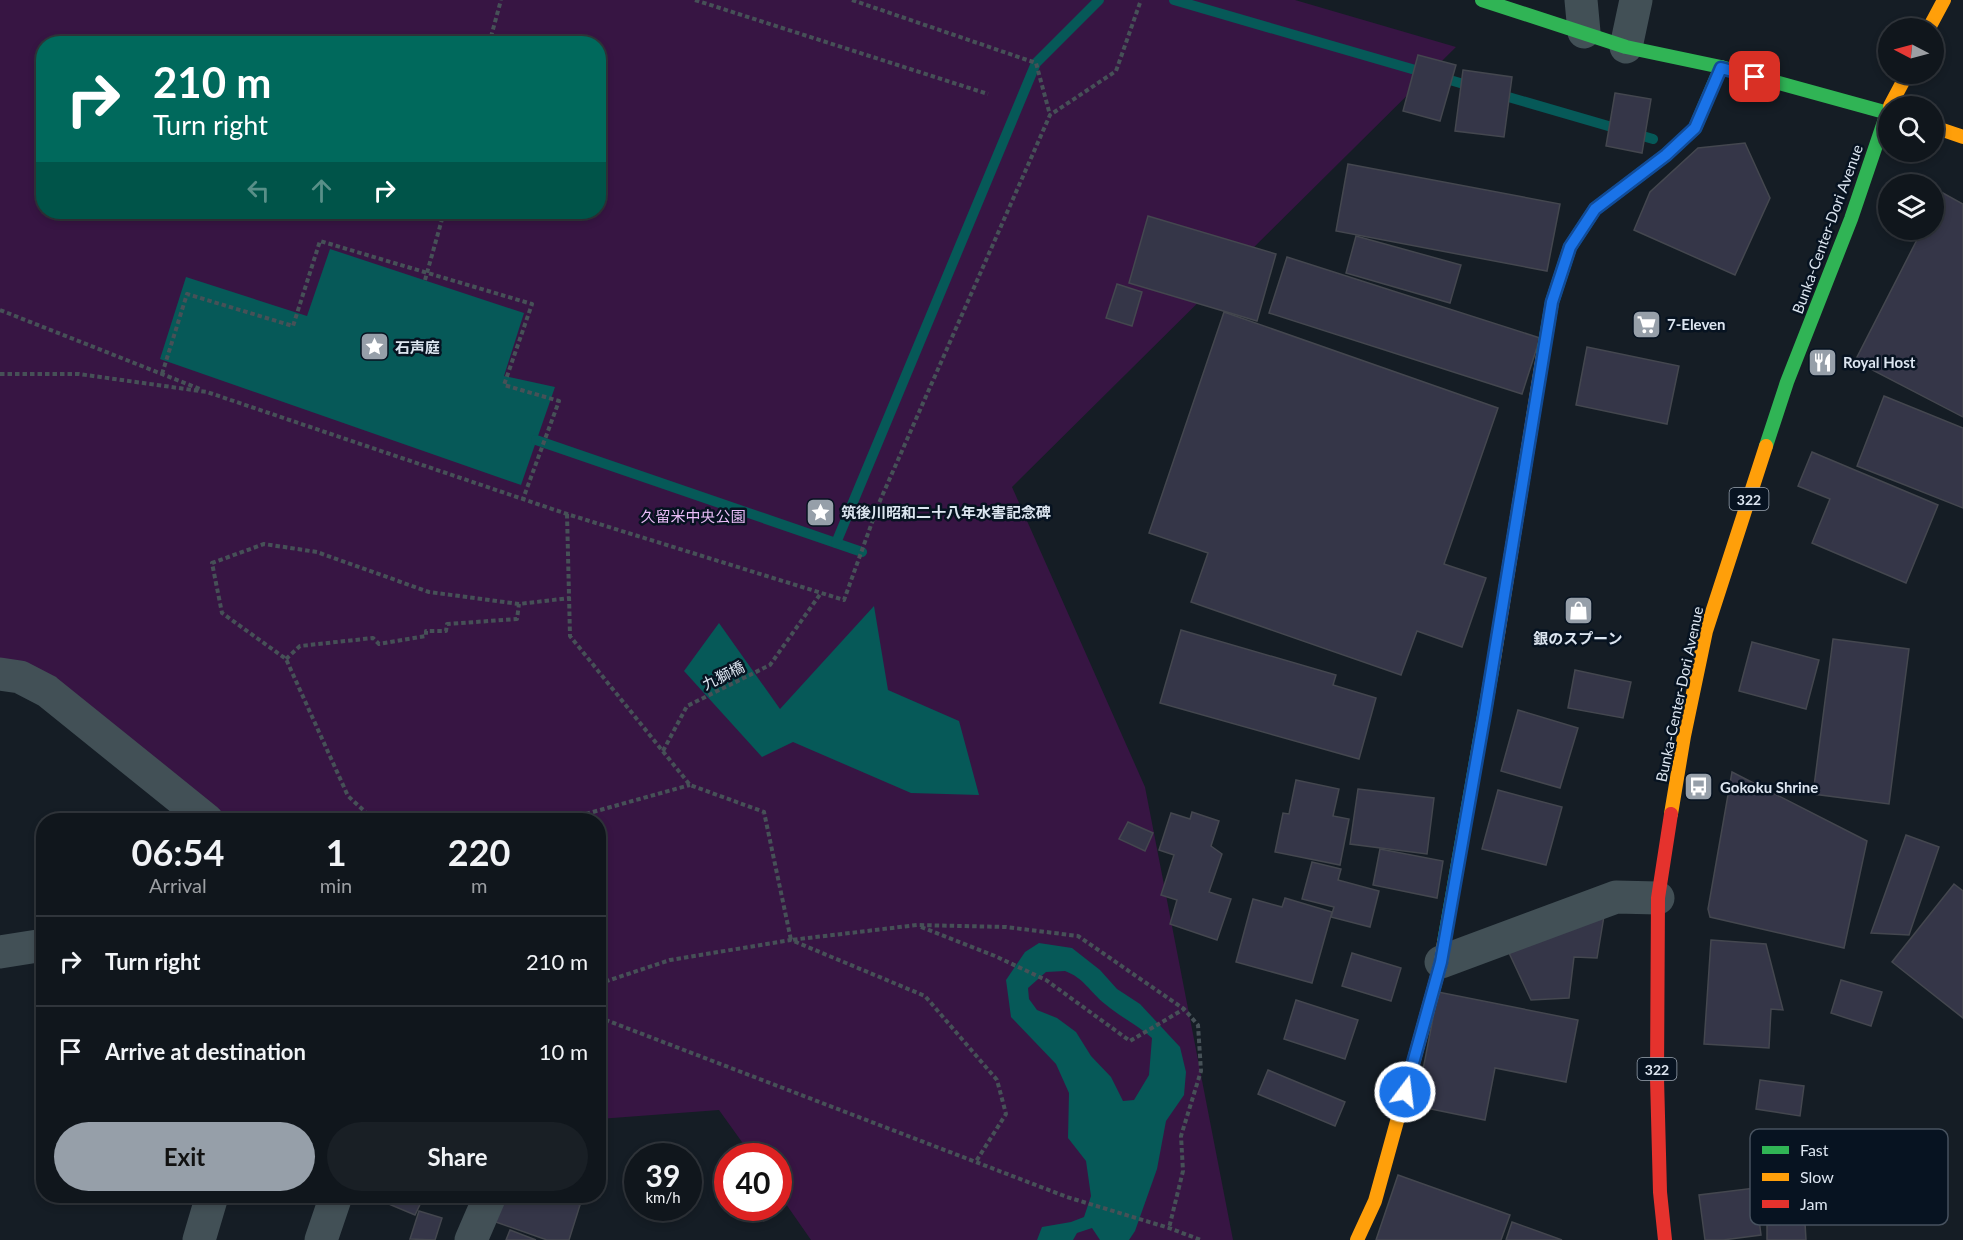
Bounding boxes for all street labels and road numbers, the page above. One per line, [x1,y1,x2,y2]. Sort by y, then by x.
street label: Bunka-Center-Dori Avenue [1788,142,1866,316]
road number: 322 [1730,488,1768,510]
street label: Bunka-Center-Dori Avenue [1652,605,1706,783]
street label: 九獅橋 [699,657,747,693]
road number: 322 [1638,1058,1676,1080]

